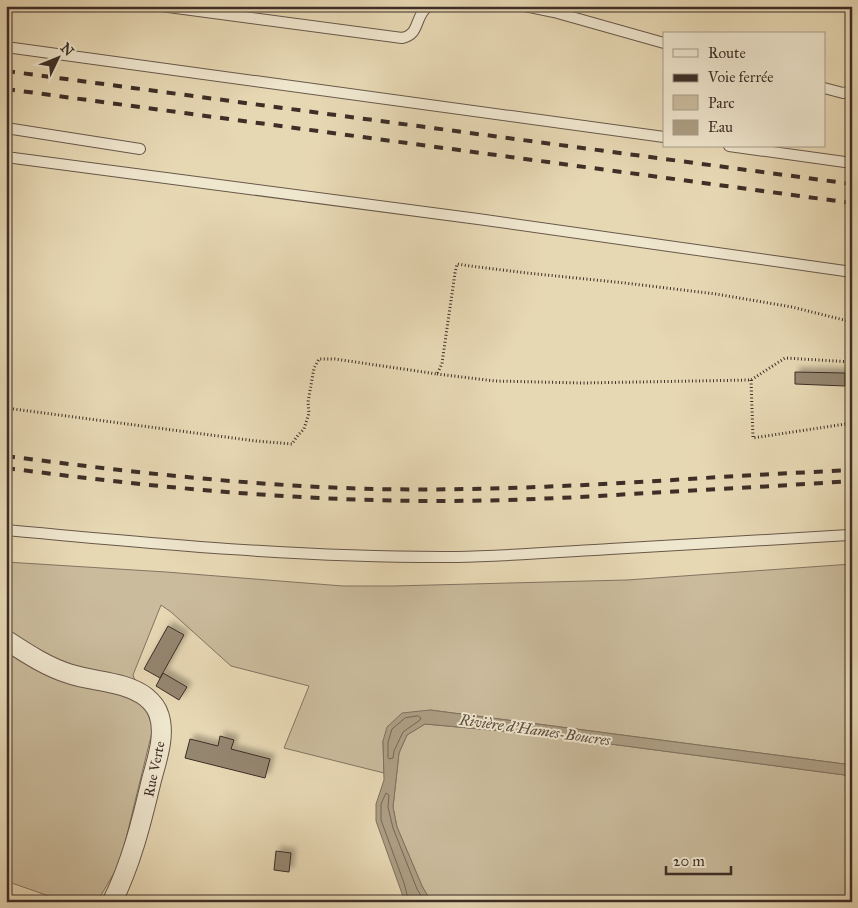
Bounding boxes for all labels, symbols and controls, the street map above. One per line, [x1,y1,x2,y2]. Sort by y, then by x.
north arrow [32,32,82,82]
legend [663,32,826,148]
text: N [57,39,77,60]
text: Route [708,44,746,62]
text: Voie ferrée [707,68,773,86]
text: Parc [708,94,735,112]
text: Eau [708,118,733,136]
water label: Rivière d'Hames-Boucres [458,710,612,750]
street label: Rue Verte [140,739,169,799]
scale bar [666,843,730,875]
text: 20 m [673,852,705,870]

